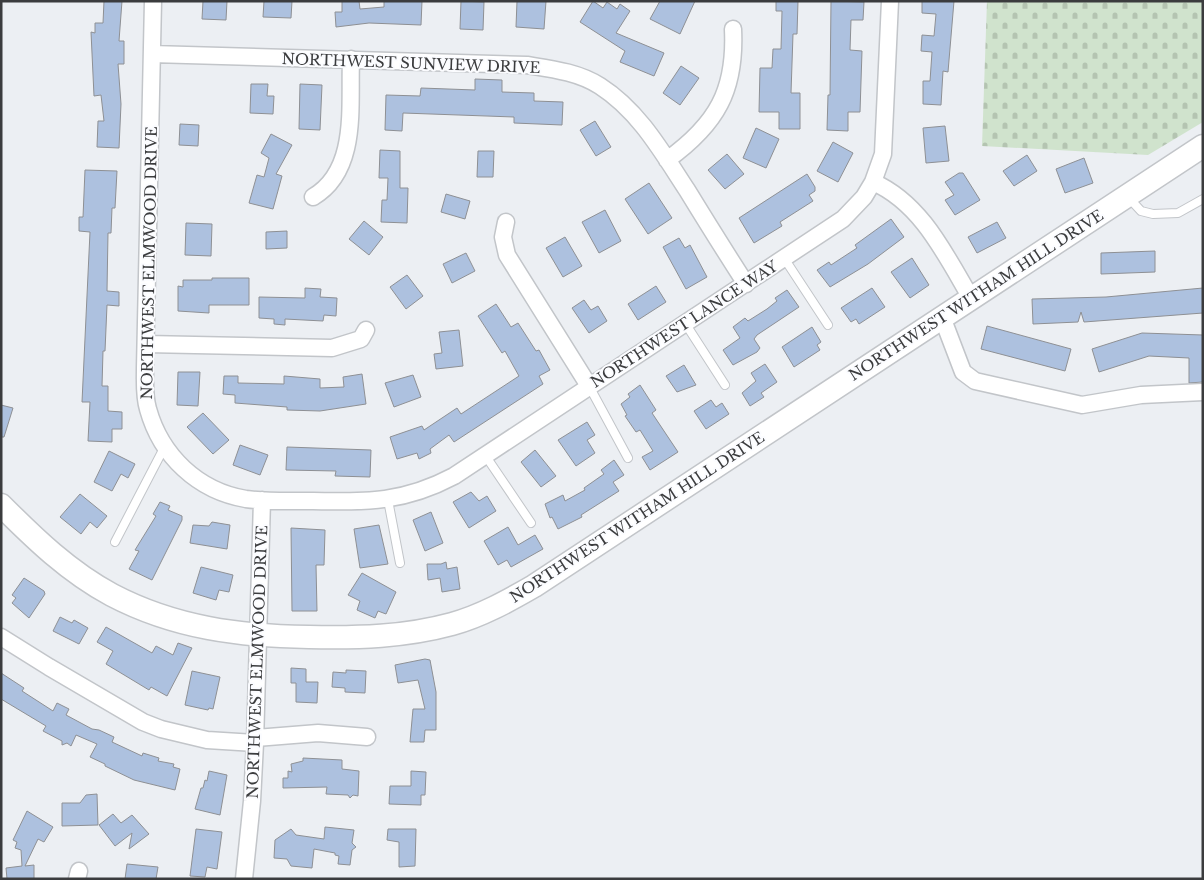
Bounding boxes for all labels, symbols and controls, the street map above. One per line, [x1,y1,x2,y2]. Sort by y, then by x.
street label: NORTHWEST SUNVIEW DRIVE [281,49,541,77]
street label: NORTHWEST ELMWOOD DRIVE [137,126,161,400]
street label: NORTHWEST WITHAM HILL DRIVE [845,205,1107,385]
street label: NORTHWEST LANCE WAY [587,256,782,392]
street label: NORTHWEST WITHAM HILL DRIVE [506,427,768,607]
street label: NORTHWEST ELMWOOD DRIVE [243,525,271,799]

